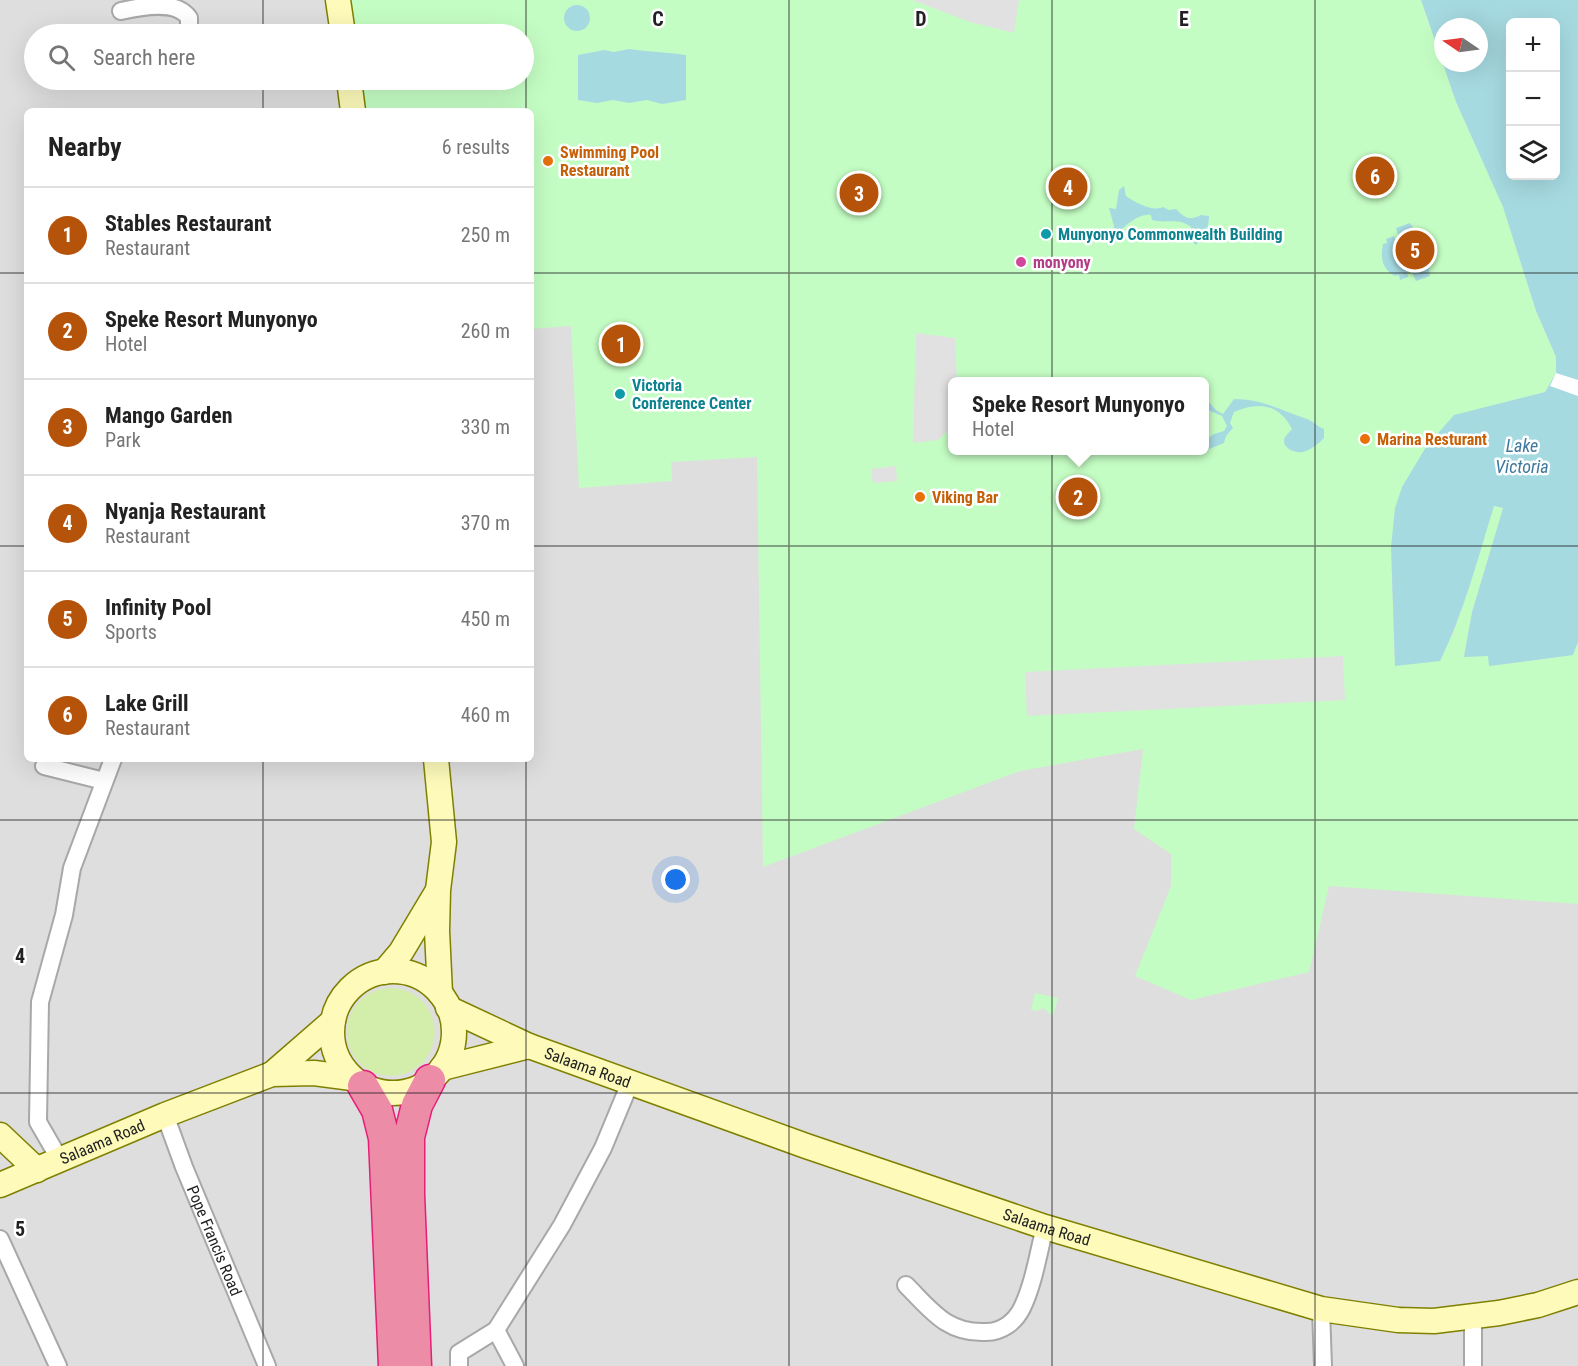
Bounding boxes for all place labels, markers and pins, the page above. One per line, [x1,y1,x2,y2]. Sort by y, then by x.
place label: Swimming Pool Restaurant [560,143,659,180]
marker: Swimming Pool Restaurant [541,154,555,168]
pin: 6 [1356,154,1394,198]
pin: 4 [1048,164,1088,210]
pin: 3 [840,170,878,216]
place label: Munyonyo Commonwealth Building [1058,225,1283,244]
marker: Munyonyo Commonwealth Building [1039,227,1053,241]
pin: 5 [1396,228,1434,272]
place label: monyony [1033,253,1091,272]
marker: monyony [1014,255,1028,269]
pin: 1 [602,322,640,366]
place label: Victoria Conference Center [632,376,752,413]
marker: Victoria Conference Center [613,387,627,401]
place label: Marina Resturant [1377,430,1487,449]
marker: Marina Resturant [1358,432,1372,446]
pin: 2 [1058,474,1098,520]
place label: Viking Bar [932,488,998,507]
marker: Viking Bar [913,490,927,504]

